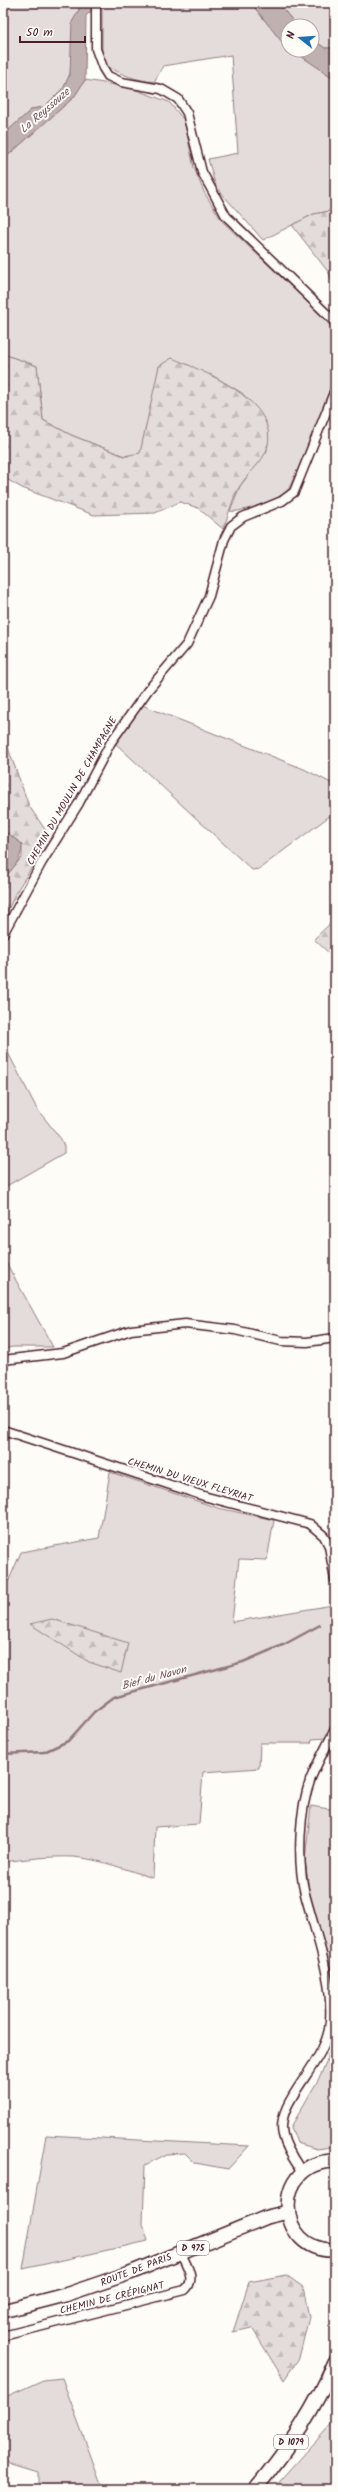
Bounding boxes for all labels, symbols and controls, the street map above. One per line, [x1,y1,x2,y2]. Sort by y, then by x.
scale bar [20,18,85,44]
north arrow [280,18,320,58]
text: 50 m [26,23,53,42]
text: N [282,29,301,41]
water label: La Reyssouze [16,83,75,138]
street label: CHEMIN DU MOULIN DE CHAMPAGNE [23,713,122,868]
street label: CHEMIN DU VIEUX FLEYRIAT [126,1453,256,1507]
water label: Bief du Navon [120,1660,189,1695]
road number: D 975 [177,2241,209,2255]
street label: ROUTE DE PARIS [98,2249,175,2291]
street label: CHEMIN DE CRÉPIGNAT [58,2277,168,2319]
road number: D 1079 [274,2435,308,2449]

